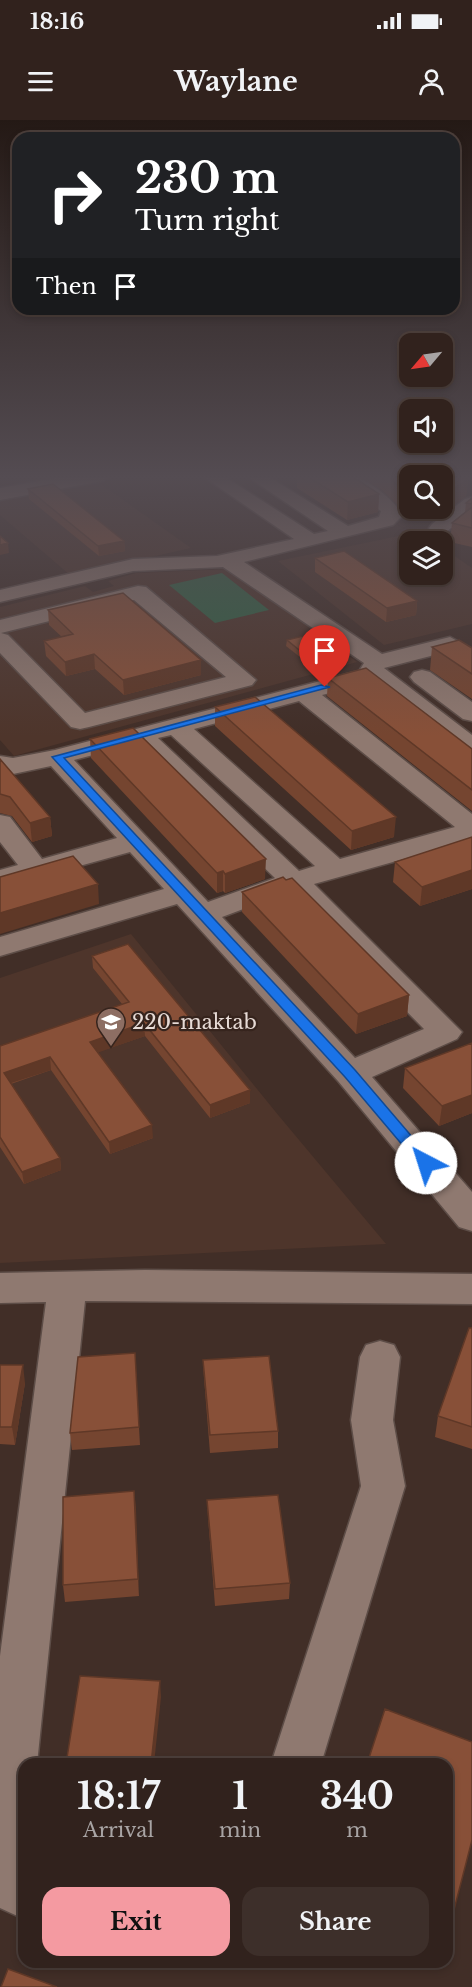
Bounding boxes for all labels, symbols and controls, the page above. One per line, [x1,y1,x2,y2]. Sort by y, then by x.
text: 18:16 [30,8,84,35]
icon: menu [24,65,57,98]
text: Waylane [174,65,298,98]
icon: person [415,65,448,98]
text: 230 m [135,152,278,204]
icon: right [36,156,114,234]
text: Turn right [135,204,279,237]
icon: arrive [109,270,142,303]
text: Then [36,273,97,300]
north arrow [399,333,453,387]
map controls [399,333,453,585]
button: sound [399,399,453,453]
button: search [399,465,453,519]
button: layers [399,531,453,585]
pin [299,625,350,687]
icon: arrive [308,634,341,667]
school or university icon: 220-maktab [95,1006,127,1048]
place label: 220-maktab [132,1010,257,1034]
position arrow [394,1131,458,1195]
text: 18:17 [77,1774,160,1819]
text: 1 [232,1774,248,1819]
text: 340 [320,1774,394,1819]
text: Arrival [83,1818,154,1842]
text: min [219,1818,261,1842]
text: m [346,1818,368,1842]
button: Exit [42,1887,230,1956]
button: Share [242,1887,429,1956]

